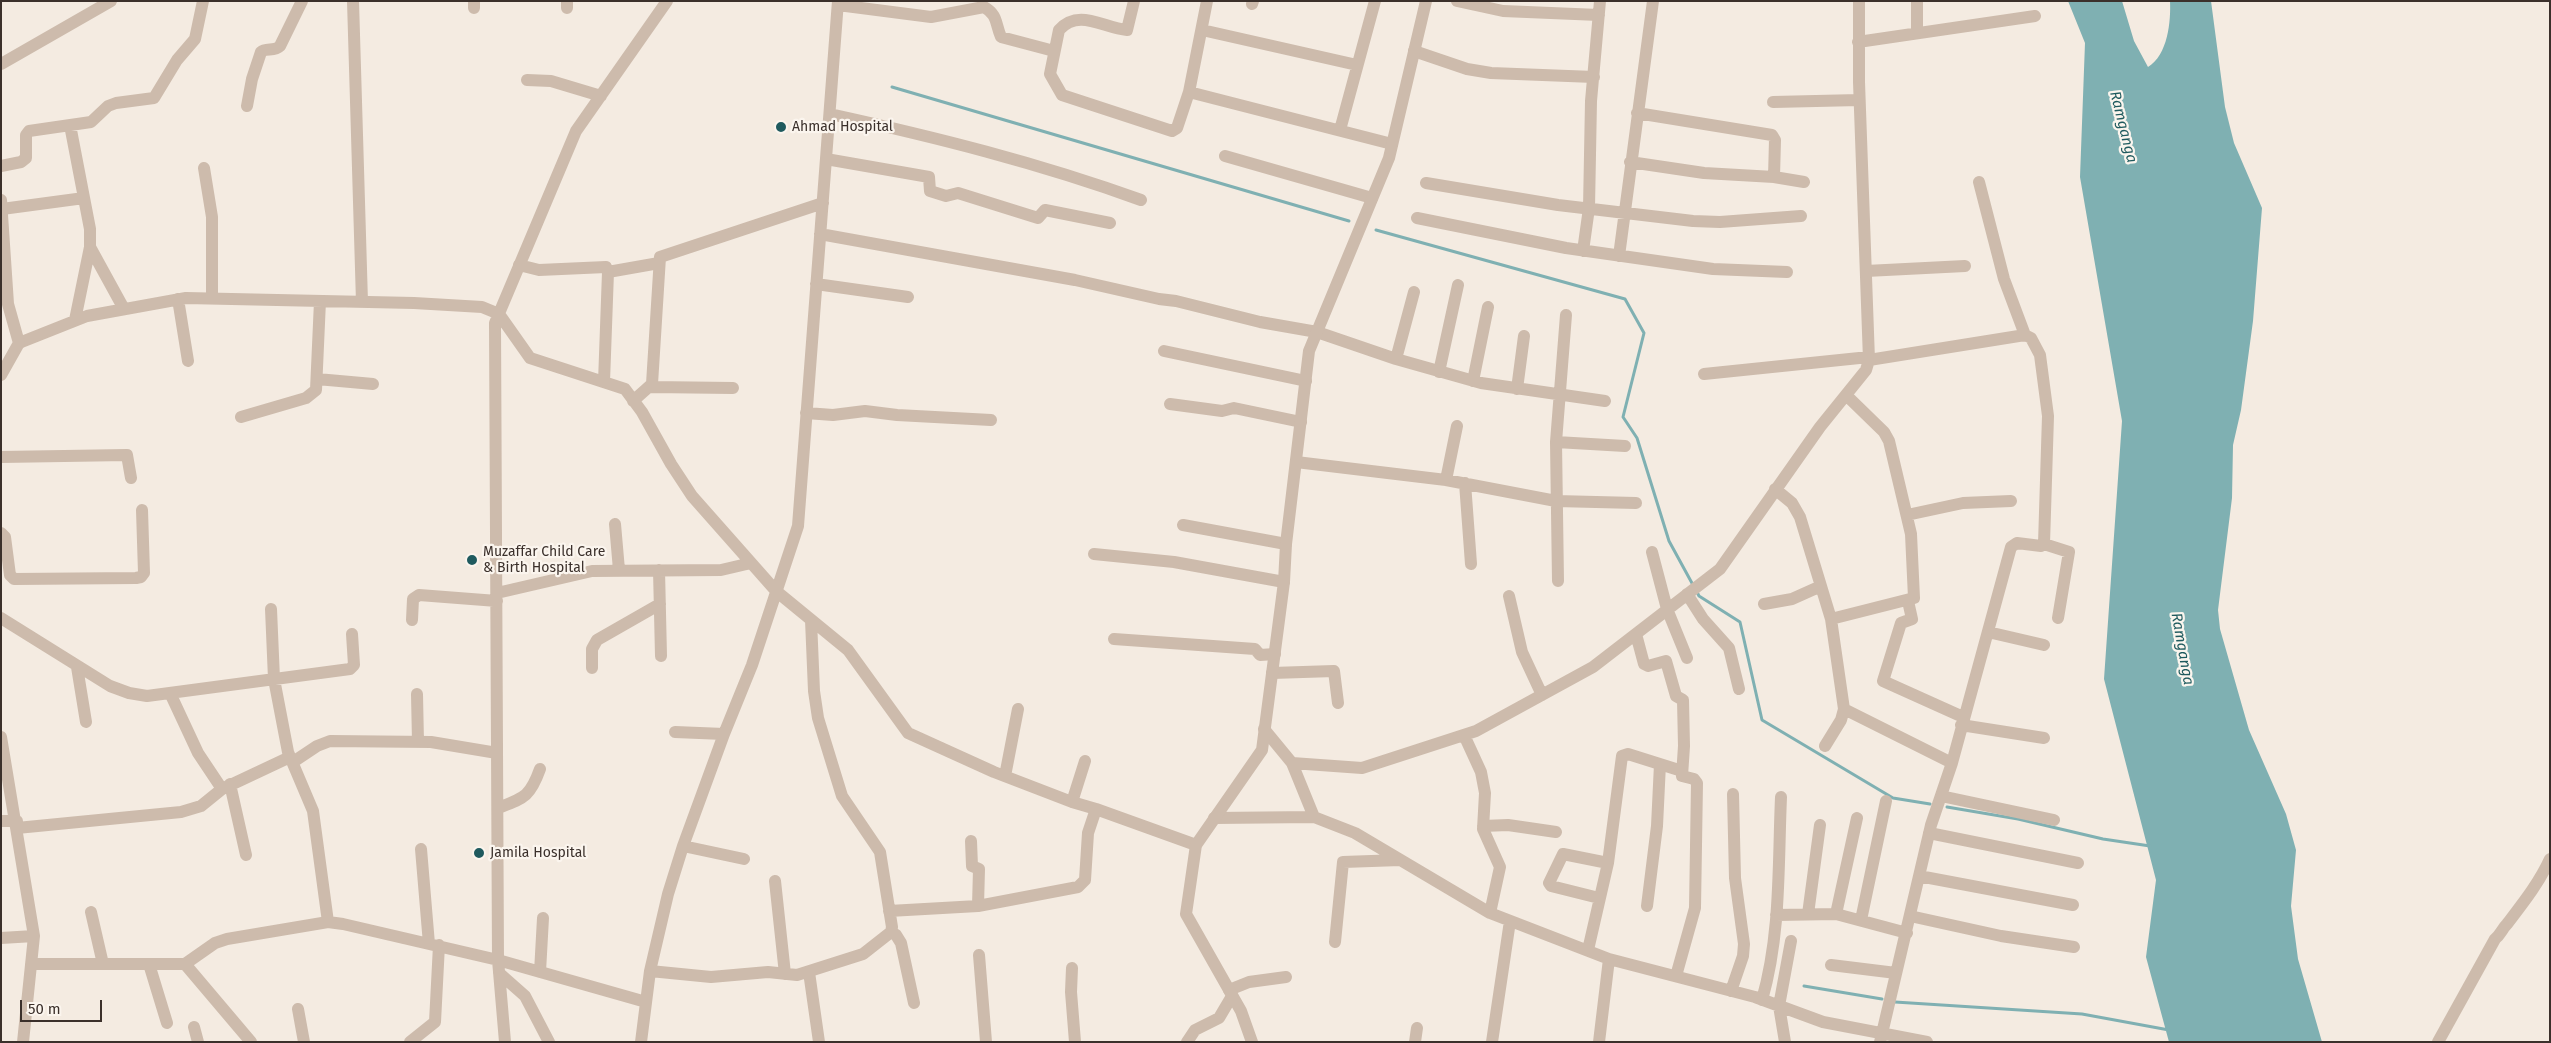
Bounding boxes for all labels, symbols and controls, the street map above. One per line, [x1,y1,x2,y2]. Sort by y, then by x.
water label: Ramganga [2105,89,2141,165]
place label: Ahmad Hospital [792,119,893,135]
marker: Ahmad Hospital [774,120,788,134]
place label: Muzaffar Child Care & Birth Hospital [483,544,605,576]
marker: Muzaffar Child Care & Birth Hospital [465,553,479,567]
water label: Ramganga [2167,611,2197,687]
place label: Jamila Hospital [490,845,586,861]
marker: Jamila Hospital [472,846,486,860]
scale bar [22,990,105,1022]
text: 50 m [28,1000,61,1018]

